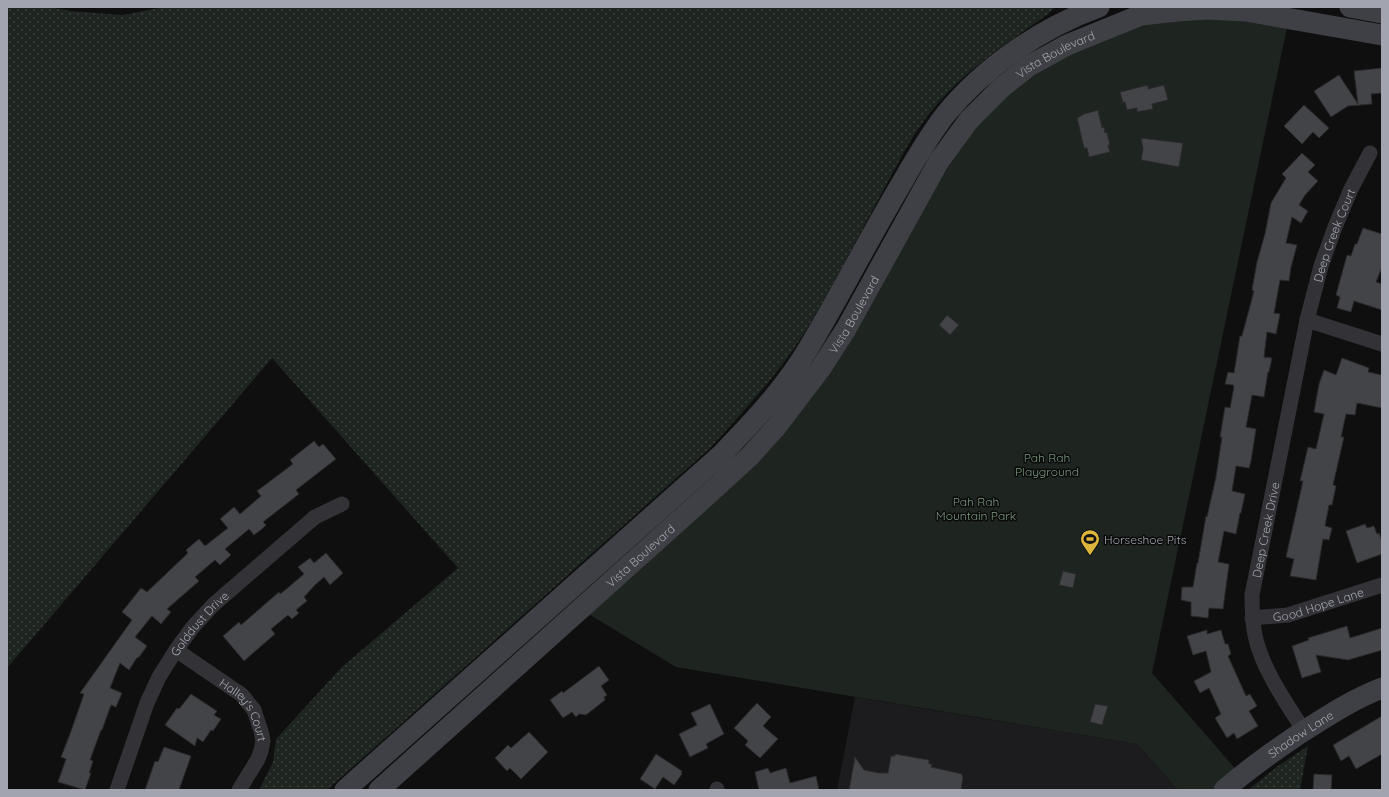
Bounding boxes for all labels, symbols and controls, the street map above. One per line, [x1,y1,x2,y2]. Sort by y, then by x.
street label: Vista Boulevard [1013,27,1097,81]
street label: Deep Creek Court [1310,186,1358,284]
street label: Vista Boulevard [825,273,882,356]
park label: Pah Rah Playground [1015,450,1079,479]
street label: Deep Creek Drive [1248,480,1282,579]
park label: Pah Rah Mountain Park [936,494,1016,523]
street label: Vista Boulevard [603,521,678,590]
sports icon: Horseshoe Pits [1079,528,1101,556]
place label: Horseshoe Pits [1104,532,1187,547]
street label: Good Hope Lane [1272,584,1366,624]
street label: Golddust Drive [167,587,232,659]
street label: Halley's Court [217,675,270,742]
street label: Shadow Lane [1265,707,1336,761]

